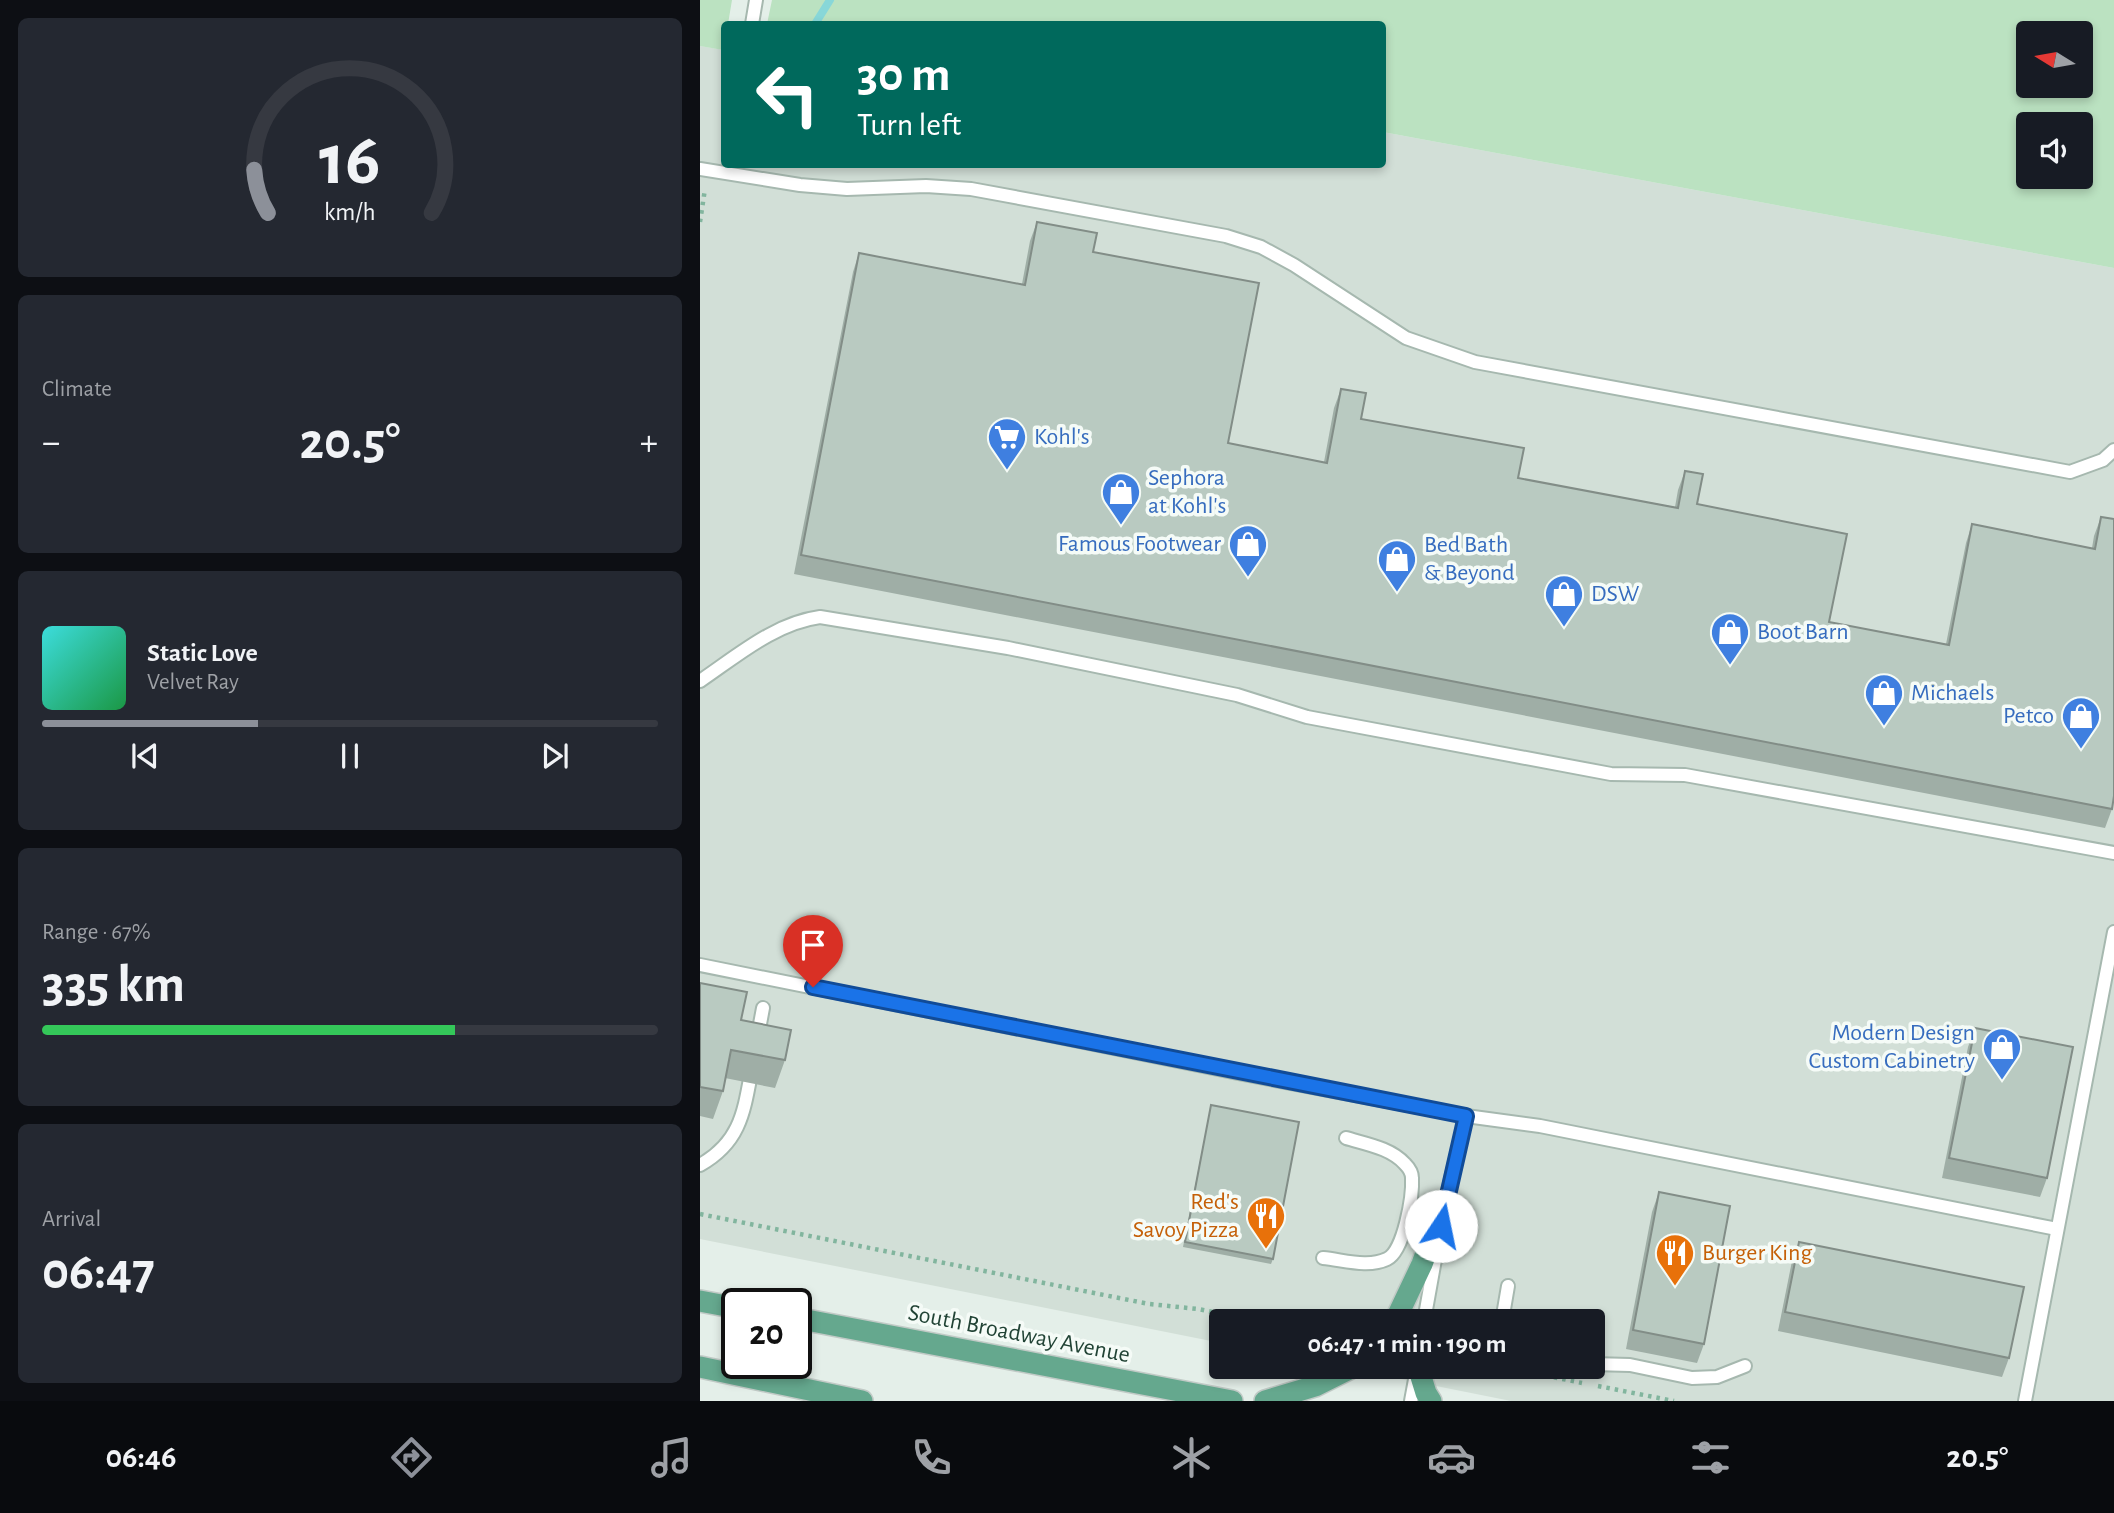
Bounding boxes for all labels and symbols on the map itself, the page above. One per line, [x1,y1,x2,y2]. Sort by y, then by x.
north arrow [2016,21,2093,98]
supermarket icon: Kohl's [986,416,1028,471]
place label: Kohl's [1034,425,1090,449]
place label: Sephora at Kohl's [1148,466,1226,518]
shop icon: Sephora at Kohl's [1100,471,1142,526]
shop icon: Famous Footwear [1227,523,1269,578]
place label: Famous Footwear [1058,532,1221,556]
place label: Bed Bath & Beyond [1424,533,1515,585]
shop icon: Bed Bath & Beyond [1376,538,1418,593]
shop icon: DSW [1543,573,1585,628]
place label: DSW [1591,582,1640,606]
shop icon: Boot Barn [1709,611,1751,666]
place label: Boot Barn [1757,620,1849,644]
shop icon: Michaels [1863,672,1905,727]
place label: Michaels [1911,681,1994,705]
shop icon: Petco [2060,695,2102,750]
place label: Petco [2003,704,2054,728]
pin [783,915,843,987]
place label: Modern Design Custom Cabinetry [1809,1021,1975,1073]
shop icon: Modern Design Custom Cabinetry [1981,1026,2023,1081]
position arrow [1404,1189,1478,1263]
place label: Red's Savoy Pizza [1133,1190,1239,1242]
restaurant icon: Red's Savoy Pizza [1245,1195,1287,1250]
restaurant icon: Burger King [1654,1232,1696,1287]
place label: Burger King [1702,1241,1812,1265]
speed limit sign: 20 [721,1288,812,1379]
street label: South Broadway Avenue [906,1301,1132,1367]

